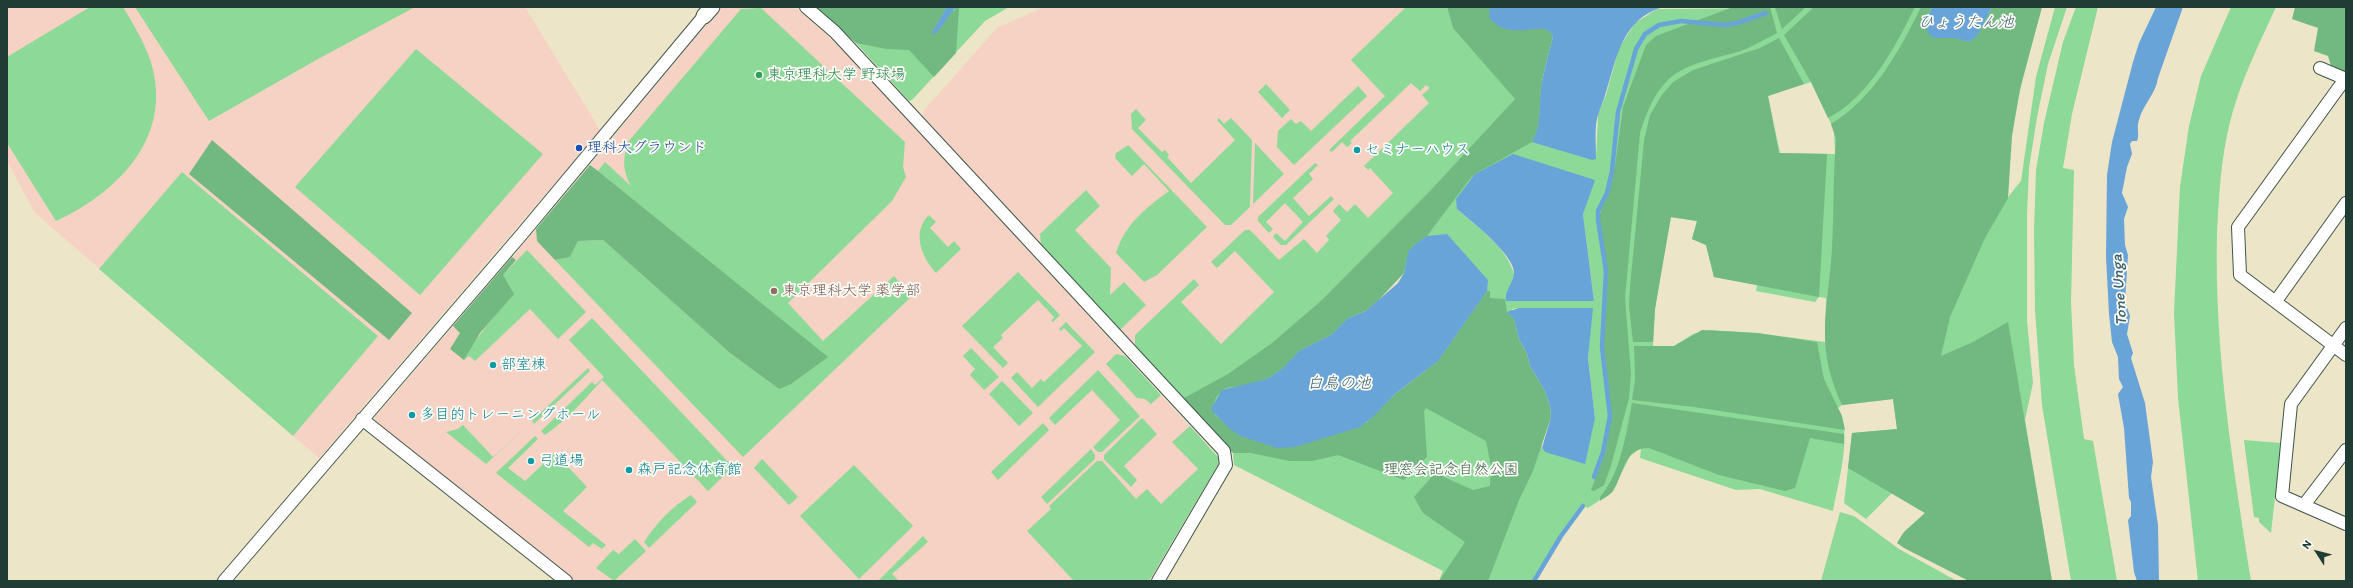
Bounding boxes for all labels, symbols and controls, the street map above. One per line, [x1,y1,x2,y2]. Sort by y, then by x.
water label: ひょうたん池 [1918,13,2014,33]
place label: 東京理科大学 野球場 [767,66,905,84]
marker: 東京理科大学 野球場 [754,70,764,80]
place label: 理科大グラウンド [587,139,707,157]
place label: セミナーハウス [1365,141,1470,159]
marker: 理科大グラウンド [574,143,584,153]
marker: セミナーハウス [1352,145,1362,155]
water label: Tone Unga [2108,253,2132,327]
place label: 東京理科大学 薬学部 [782,282,920,300]
marker: 東京理科大学 薬学部 [769,286,779,296]
place label: 部室棟 [501,356,546,374]
marker: 部室棟 [488,360,498,370]
water label: 白鳥の池 [1307,374,1371,394]
place label: 多目的トレーニングホール [420,406,601,424]
marker: 多目的トレーニングホール [407,410,417,420]
place label: 弓道場 [539,452,584,470]
marker: 弓道場 [526,456,536,466]
place label: 森戸記念体育館 [637,461,742,479]
park label: 理窓会記念自然公園 [1384,461,1518,479]
marker: 森戸記念体育館 [624,465,634,475]
north arrow [2297,532,2337,572]
text: N [2299,538,2314,551]

